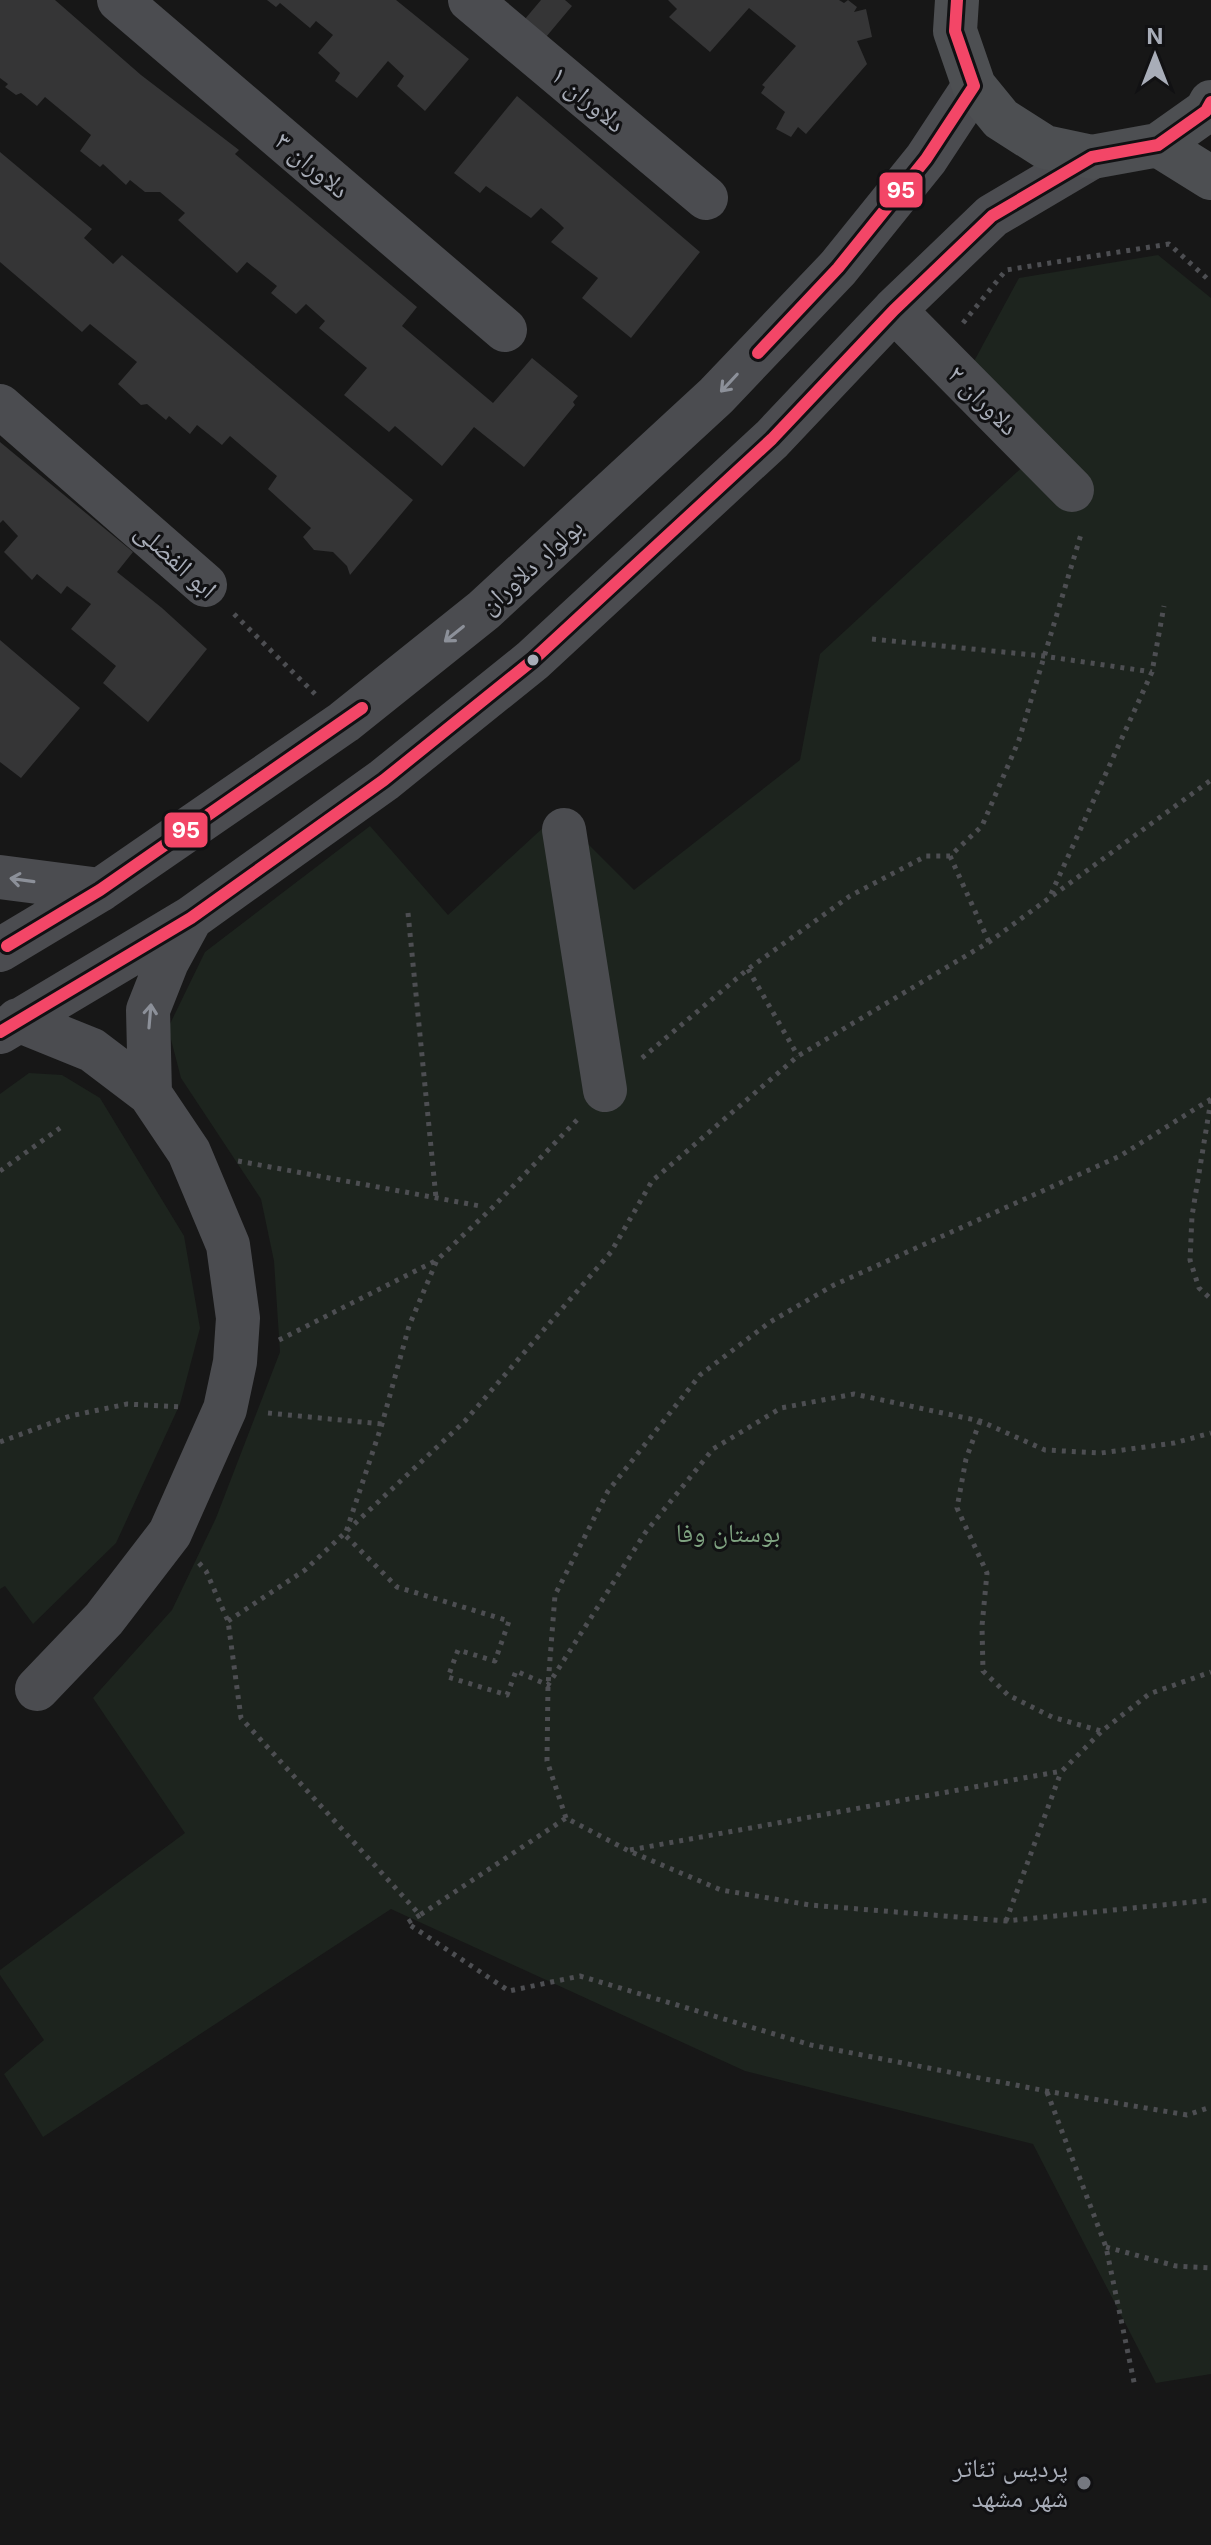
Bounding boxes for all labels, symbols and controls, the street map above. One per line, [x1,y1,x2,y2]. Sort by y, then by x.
north arrow [1115,16,1195,96]
text: N [1147,23,1163,49]
street label: دلاوران ۱ [544,59,632,139]
street label: دلاوران ۳ [268,125,356,205]
line badge: 95 [878,171,924,209]
text: 95 [887,177,915,203]
street label: دلاوران ۲ [941,358,1025,442]
one-way arrow [719,373,738,393]
street label: بولوار دلاوران [473,511,589,621]
street label: ابو الفضلی [128,515,224,605]
one-way arrow [444,625,465,643]
unlabelled marker [525,652,541,668]
line badge: 95 [163,811,209,849]
text: 95 [172,817,200,843]
one-way arrow [10,872,35,887]
one-way arrow [143,1003,158,1030]
park label: بوستان وفا [676,1517,780,1549]
place label: پردیس تئاتر شهر مشهد [952,2452,1068,2513]
marker: پردیس تئاتر شهر مشهد [1075,2474,1093,2492]

